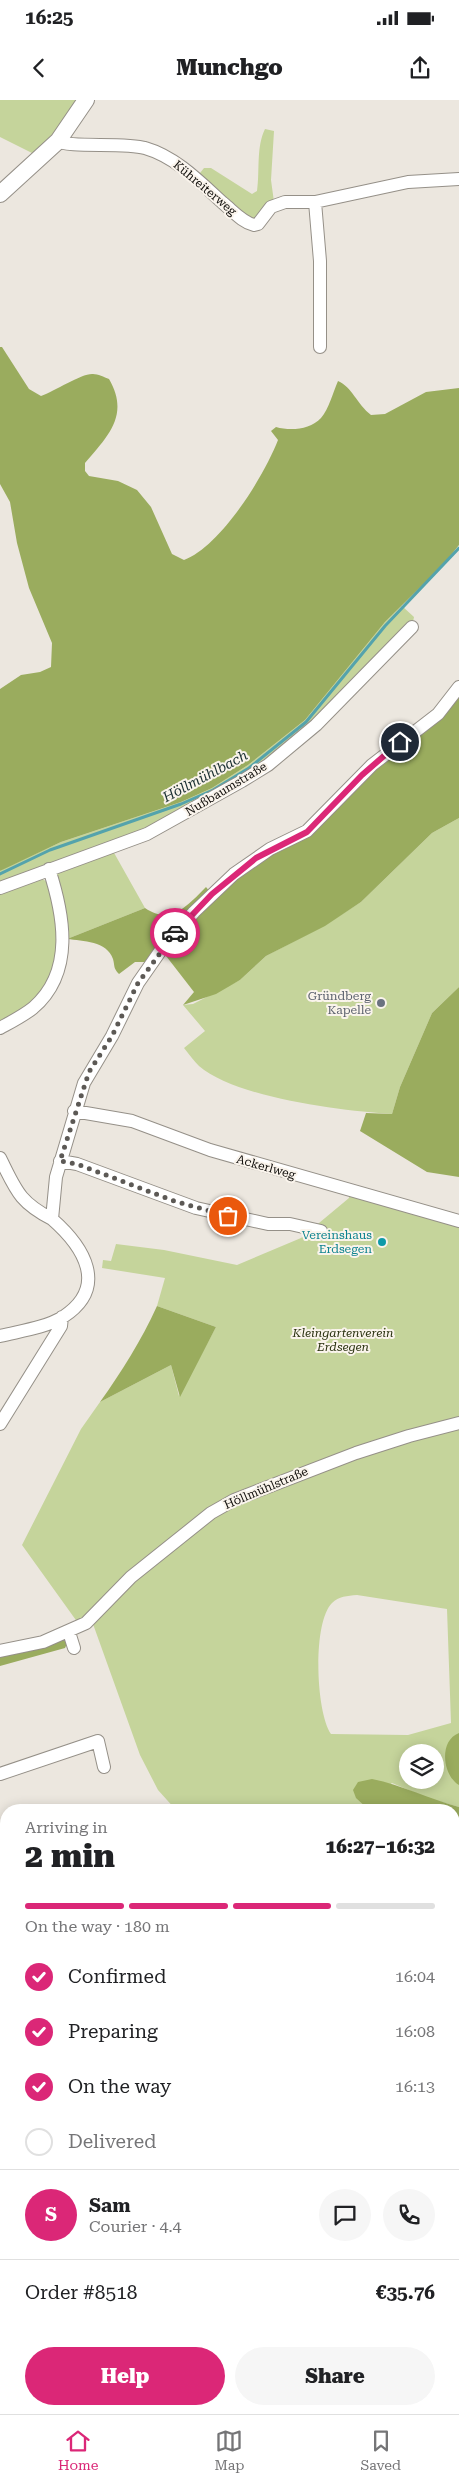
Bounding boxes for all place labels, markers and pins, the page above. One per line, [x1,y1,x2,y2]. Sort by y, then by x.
pin [379,721,421,763]
place label: Gründberg Kapelle [308,989,371,1017]
marker: Gründberg Kapelle [375,997,387,1009]
pin [207,1195,249,1237]
place label: Vereinshaus Erdsegen [302,1228,372,1256]
marker: Vereinshaus Erdsegen [376,1236,388,1248]

